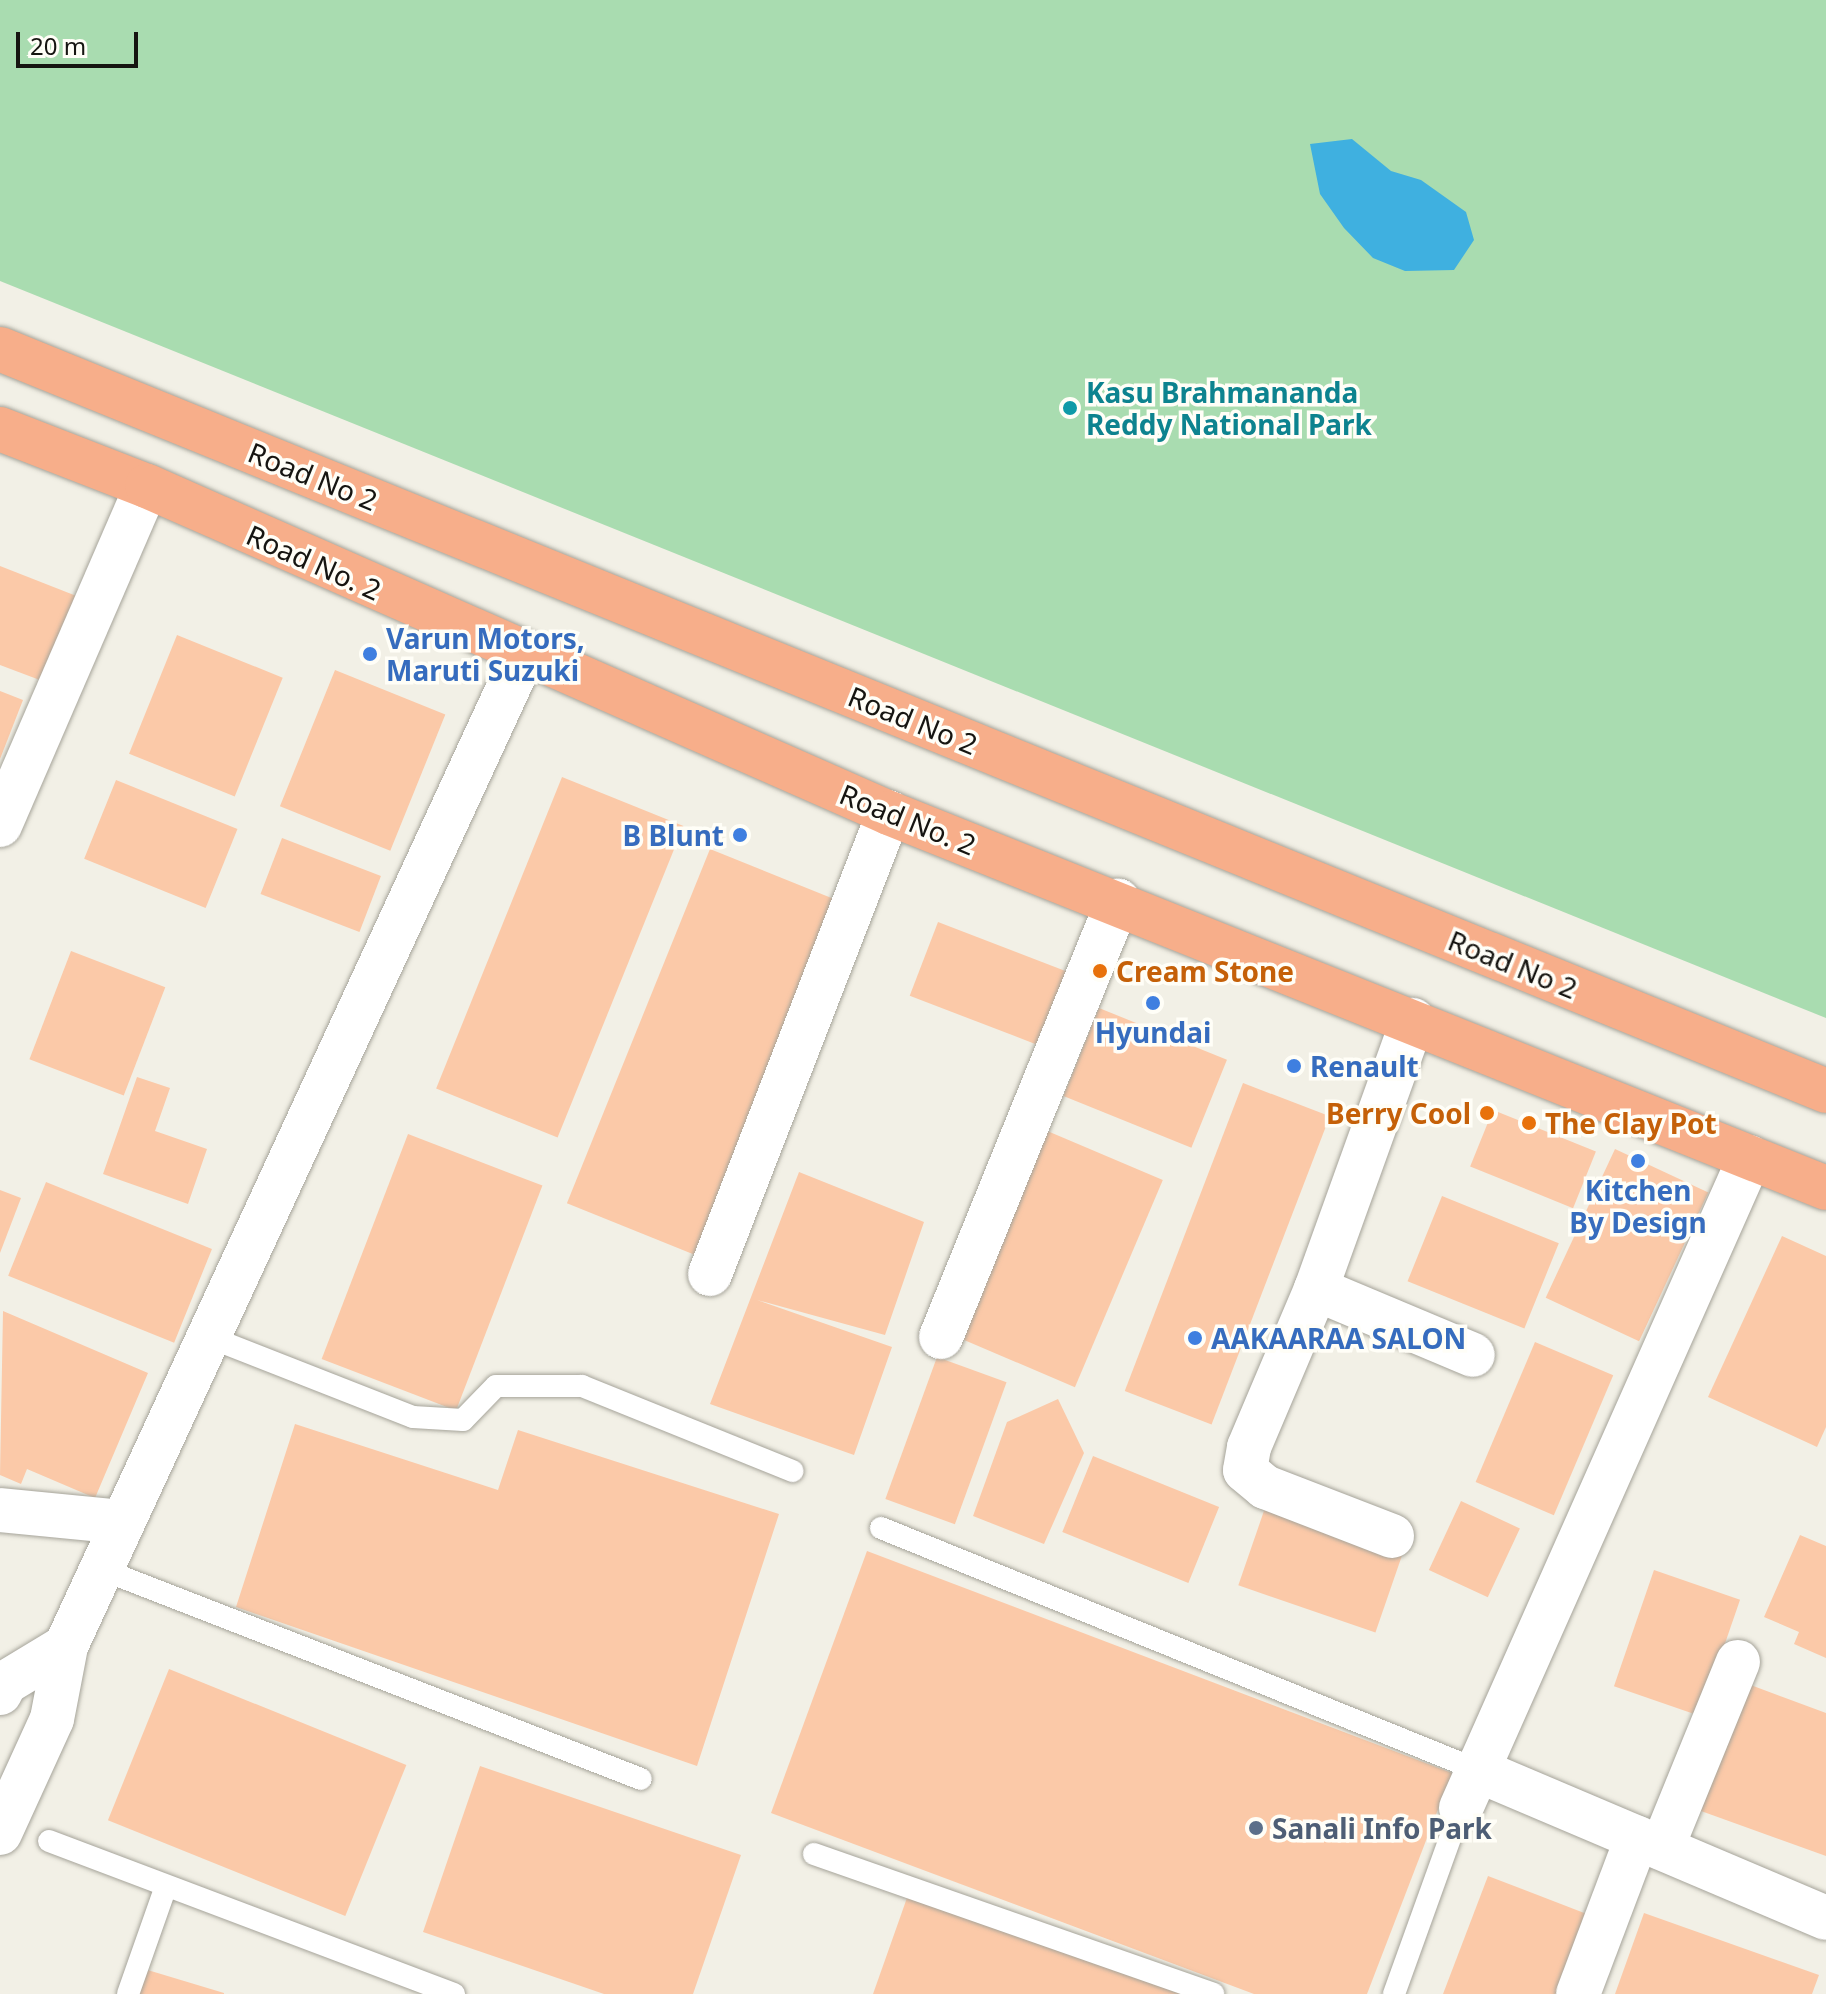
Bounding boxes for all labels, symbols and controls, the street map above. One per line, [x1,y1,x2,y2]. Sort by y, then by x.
scale bar [20,16,142,66]
text: 20 m [30,29,86,62]
place label: Kasu Brahmananda Reddy National Park [1086,375,1372,441]
marker: Kasu Brahmananda Reddy National Park [1061,399,1079,417]
street label: Road No 2 [244,435,382,517]
street label: Road No. 2 [242,517,386,607]
place label: Varun Motors, Maruti Suzuki [386,621,585,687]
marker: Varun Motors, Maruti Suzuki [361,645,379,663]
street label: Road No 2 [844,679,982,761]
street label: Road No. 2 [835,777,981,861]
place label: B Blunt [623,818,724,852]
marker: B Blunt [731,826,749,844]
street label: Road No 2 [1444,923,1582,1005]
place label: Cream Stone [1116,954,1294,988]
marker: Cream Stone [1091,962,1109,980]
marker: Hyundai [1144,994,1162,1012]
place label: Hyundai [1095,1015,1211,1049]
place label: Renault [1310,1049,1419,1083]
marker: Renault [1285,1057,1303,1075]
place label: Berry Cool [1326,1096,1471,1130]
marker: Berry Cool [1478,1104,1496,1122]
place label: The Clay Pot [1545,1106,1717,1140]
marker: The Clay Pot [1520,1114,1538,1132]
marker: Kitchen By Design [1629,1152,1647,1170]
place label: Kitchen By Design [1569,1173,1707,1239]
place label: AAKAARAA SALON [1211,1321,1466,1355]
marker: AAKAARAA SALON [1186,1329,1204,1347]
place label: Sanali Info Park [1272,1811,1492,1845]
marker: Sanali Info Park [1247,1819,1265,1837]

